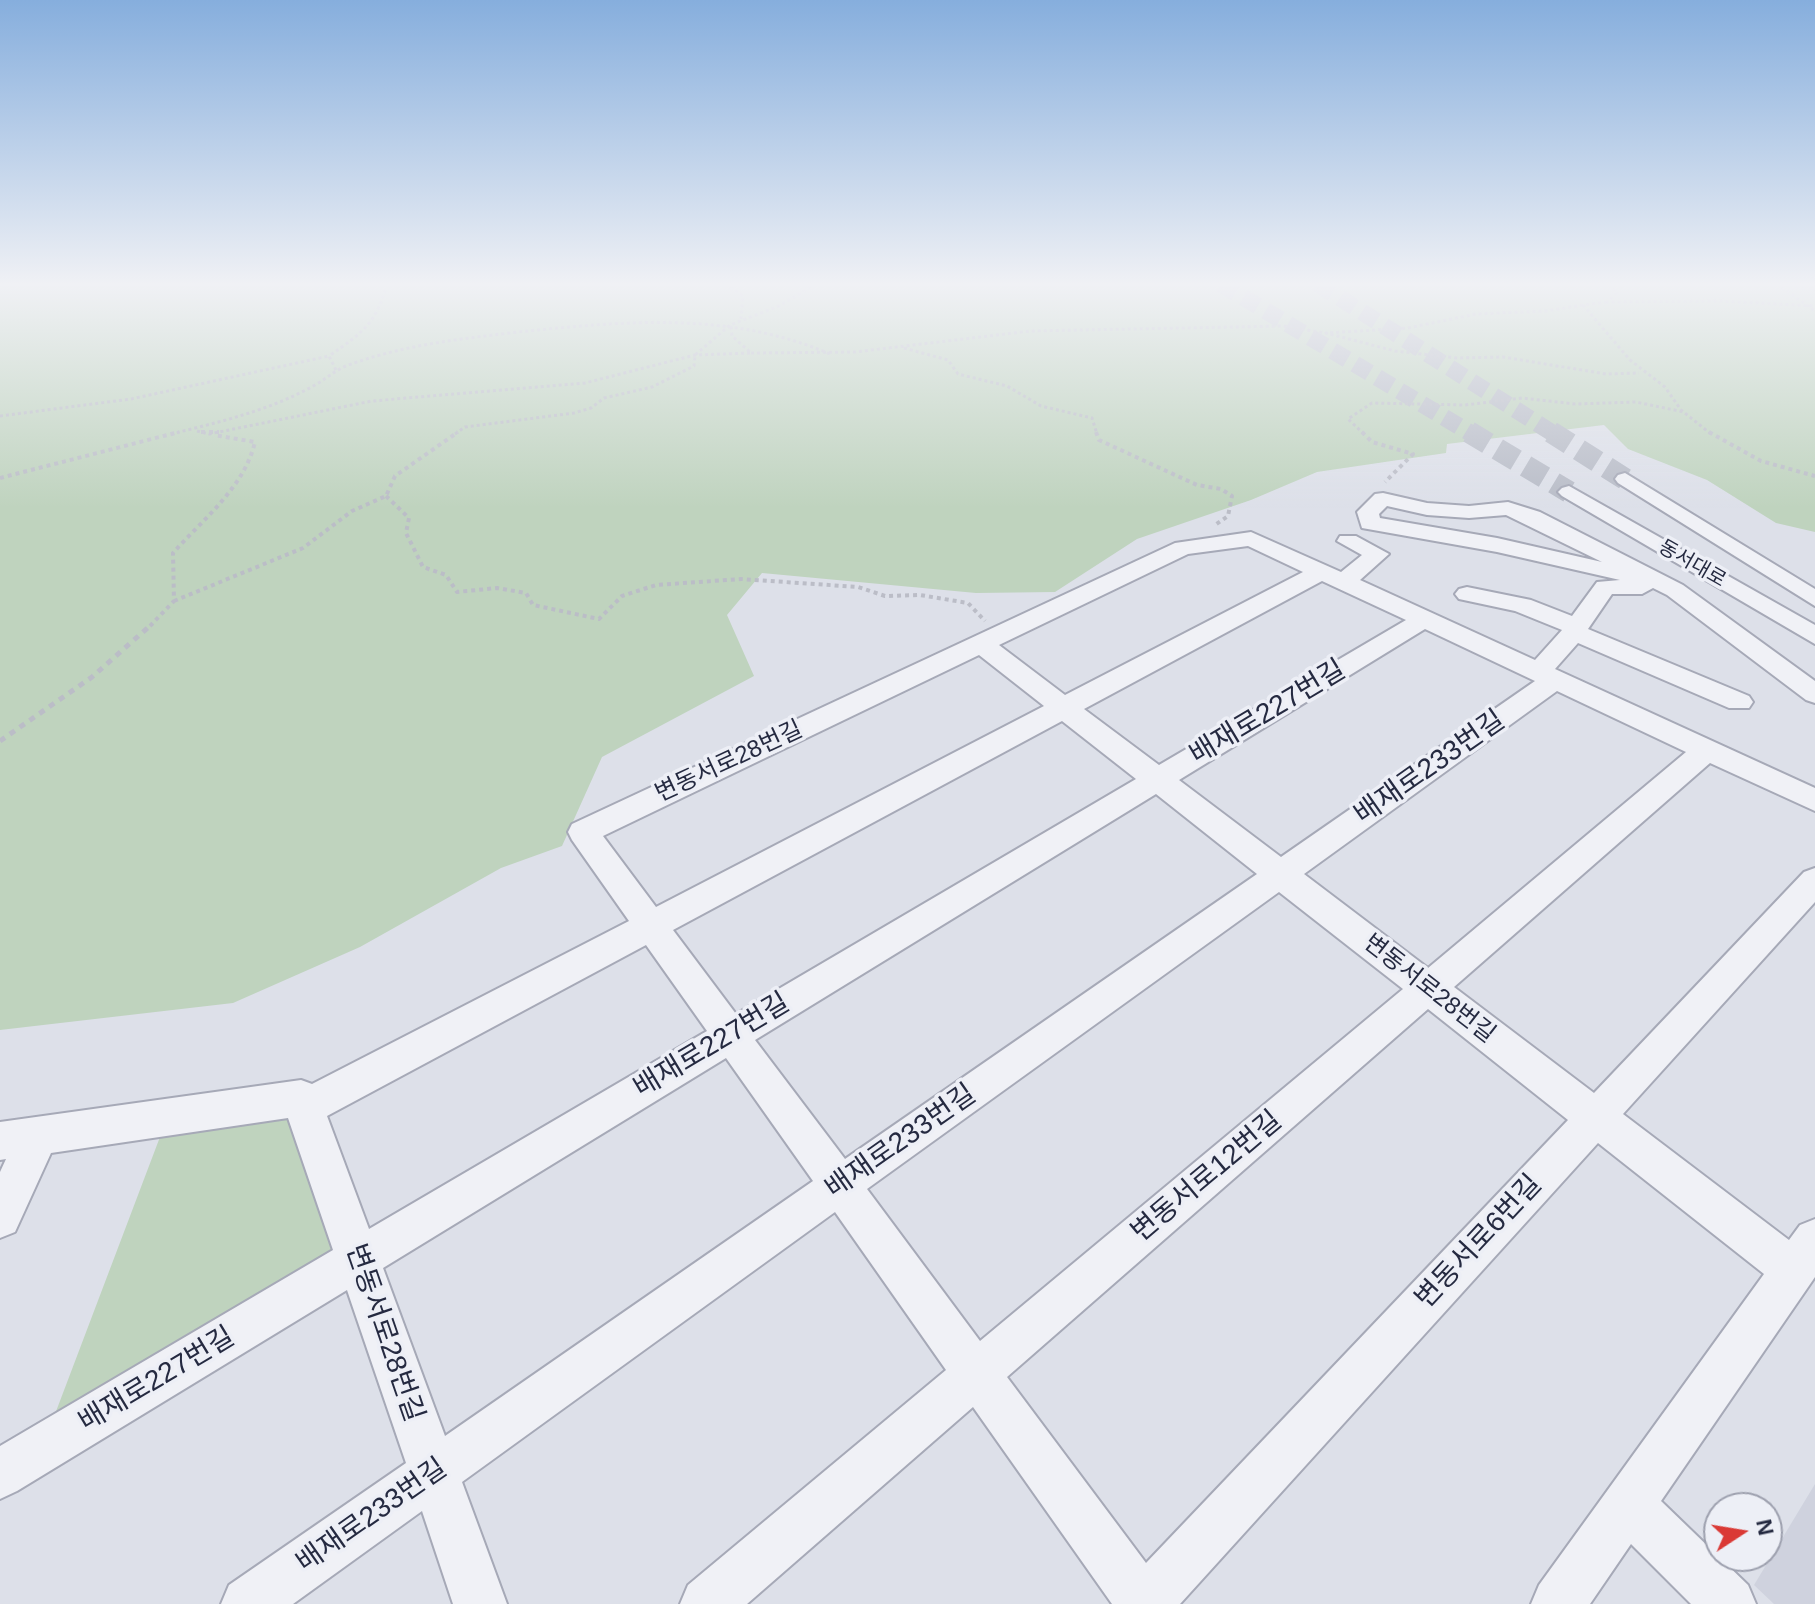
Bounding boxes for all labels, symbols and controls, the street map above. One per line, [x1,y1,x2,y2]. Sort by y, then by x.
street label: 동서대로 [1654,535,1730,593]
street label: 배재로227번길 [1184,653,1352,773]
street label: 배재로233번길 [1348,704,1512,832]
street label: 변동서로28번길 [651,715,807,809]
street label: 변동서로28번길 [1357,929,1501,1049]
street label: 배재로227번길 [628,986,796,1106]
street label: 배재로233번길 [819,1078,983,1206]
street label: 변동서로12번길 [1125,1104,1289,1250]
street label: 변동서로6번길 [1409,1168,1549,1316]
street label: 변동서로28번길 [338,1240,430,1426]
street label: 배재로227번길 [73,1320,241,1440]
street label: 배재로233번길 [290,1452,454,1580]
north arrow [1703,1492,1783,1572]
text: N [1751,1517,1779,1538]

